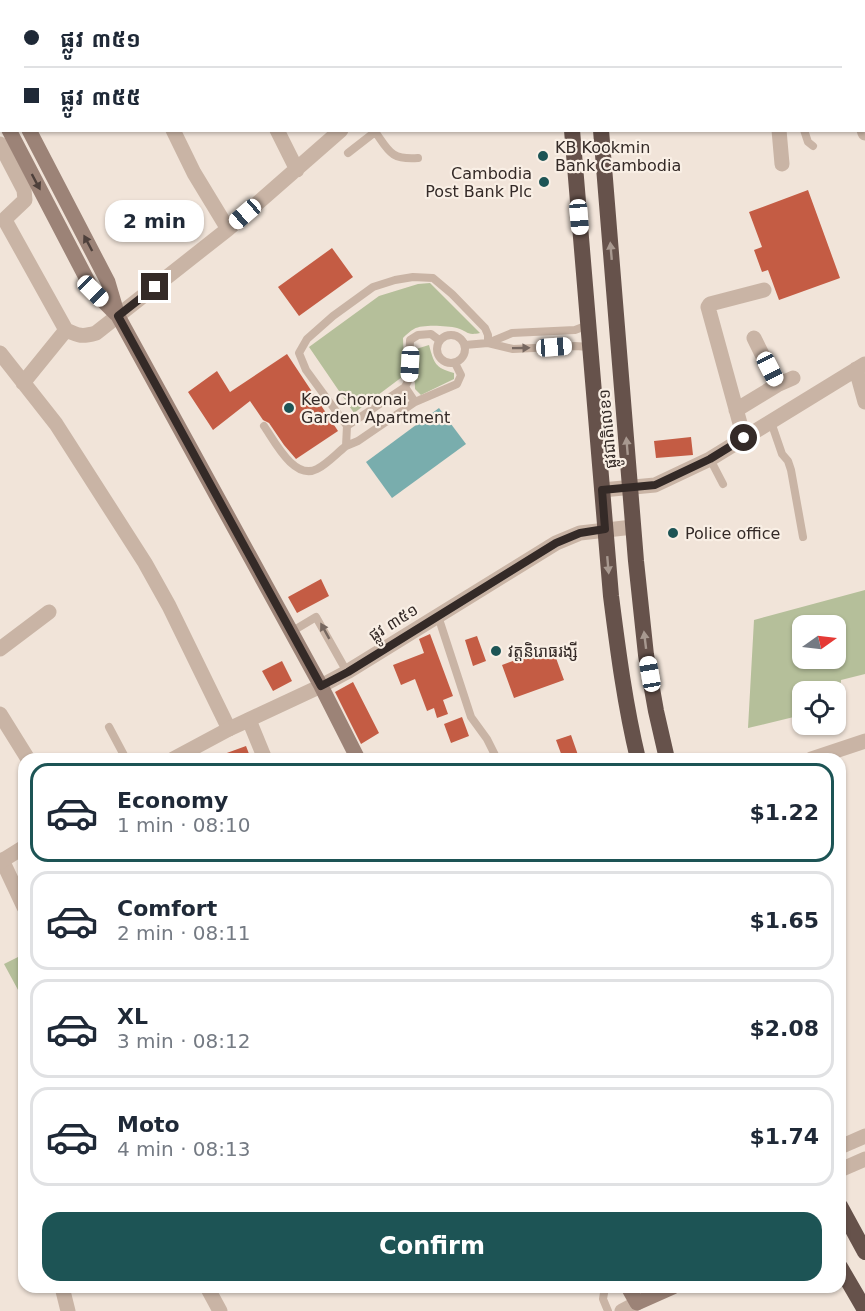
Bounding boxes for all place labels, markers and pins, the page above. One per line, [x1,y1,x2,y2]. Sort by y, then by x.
place label: KB Kookmin Bank Cambodia [555,138,681,175]
marker: KB Kookmin Bank Cambodia [536,149,550,163]
place label: Cambodia Post Bank Plc [425,164,532,201]
marker: Cambodia Post Bank Plc [537,175,551,189]
place label: Keo Choronai Garden Apartment [301,390,450,427]
marker: Keo Choronai Garden Apartment [282,401,296,415]
place label: Police office [685,524,780,543]
marker: Police office [666,526,680,540]
place label: វត្តនិរោធរង្សី [508,641,578,661]
marker: វត្តនិរោធរង្សី [489,644,503,658]

